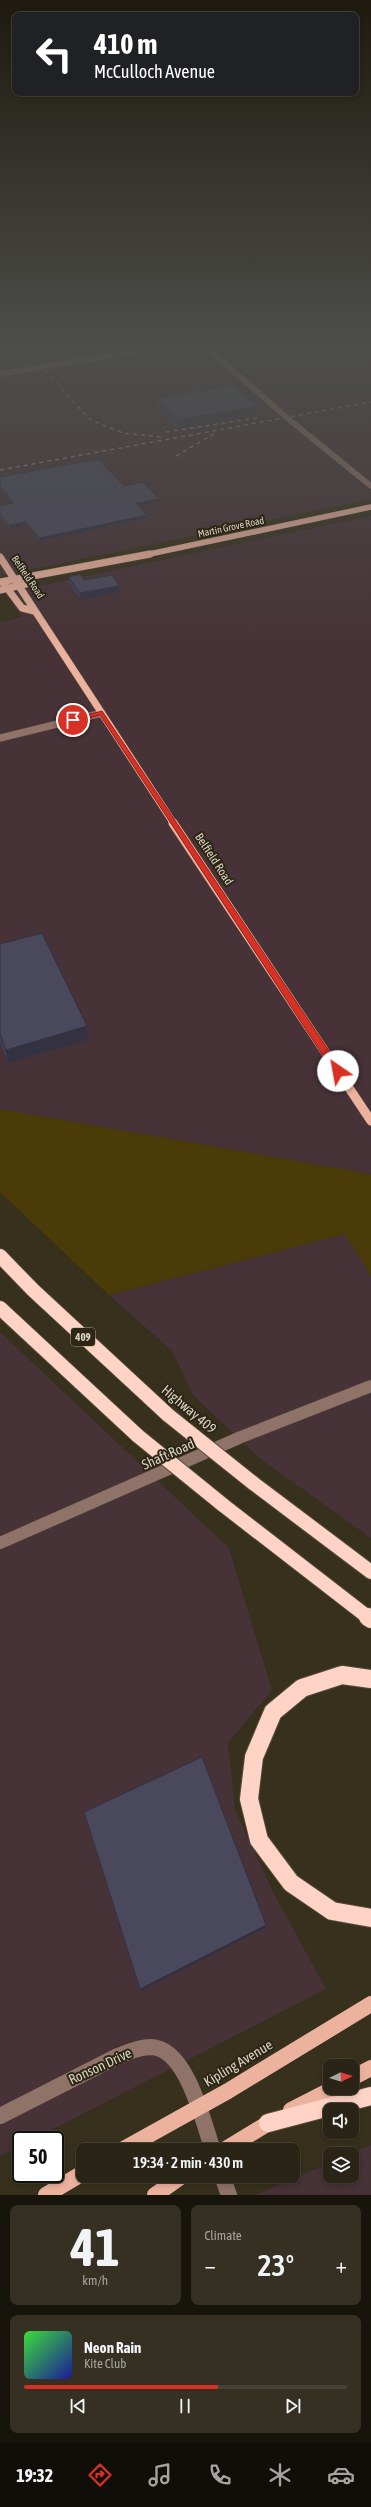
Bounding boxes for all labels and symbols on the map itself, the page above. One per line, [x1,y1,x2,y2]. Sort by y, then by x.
street label: Martin Grove Road [197,515,265,539]
street label: Belfield Road [10,553,46,601]
pin [56,703,90,737]
street label: Belfield Road [192,830,236,888]
position arrow [317,1050,359,1092]
road number: 409 [71,1328,95,1346]
street label: Highway 409 [158,1382,220,1436]
street label: Shaft Road [139,1435,197,1473]
street label: Kipling Avenue [201,2036,275,2090]
street label: Ronson Drive [66,2044,134,2088]
north arrow [323,2059,359,2095]
speed limit sign: 50 [12,2131,64,2183]

